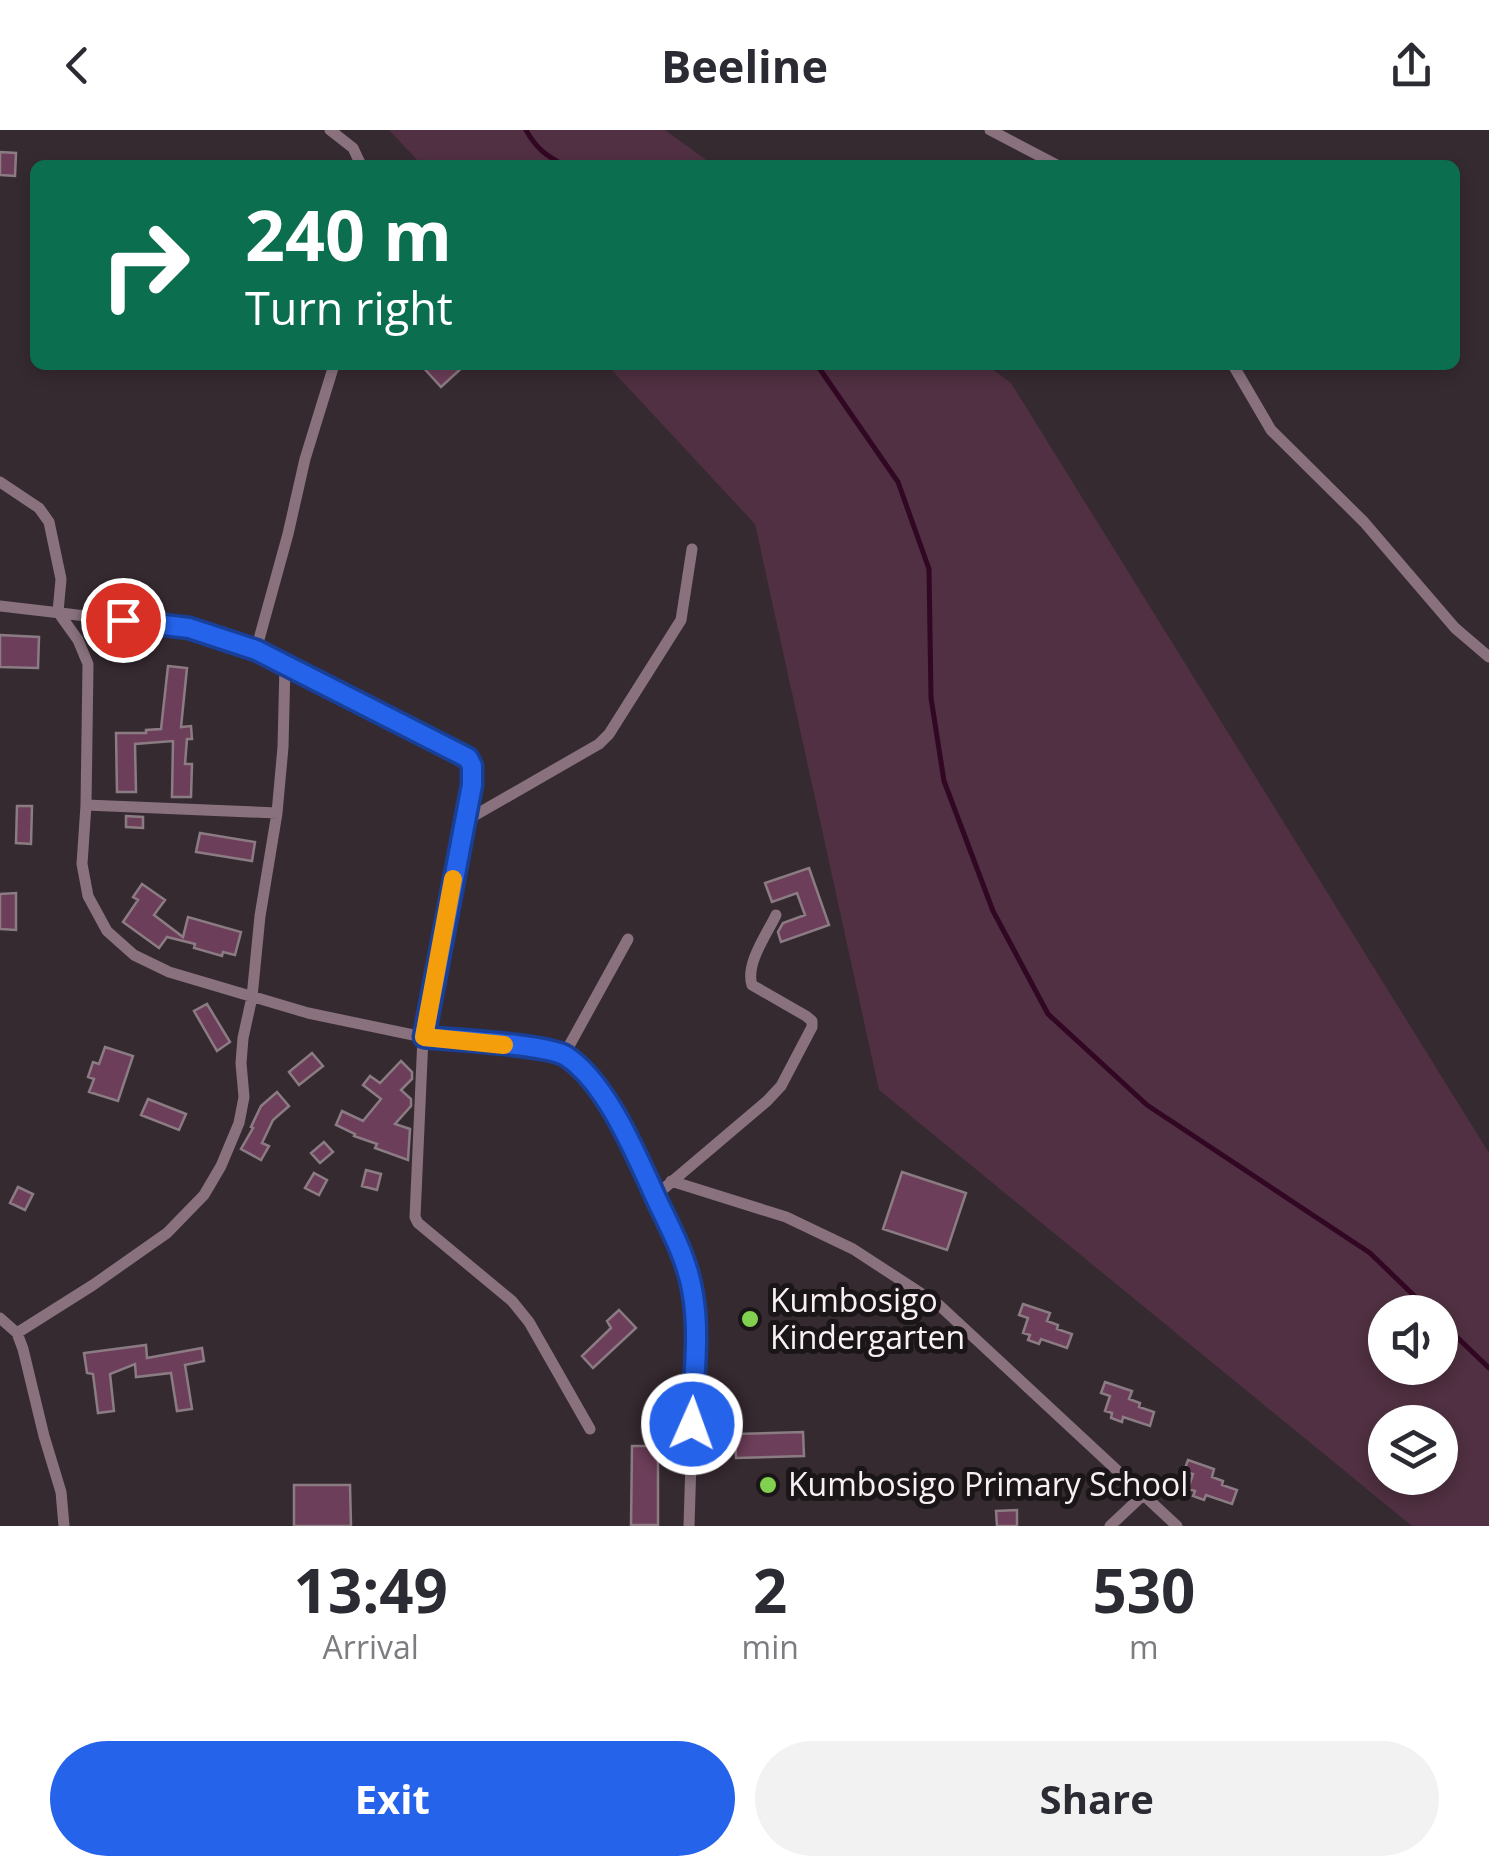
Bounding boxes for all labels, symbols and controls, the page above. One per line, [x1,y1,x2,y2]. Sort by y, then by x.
text: Beeline [661,35,828,96]
icon: back [50,38,105,93]
icon: share [1384,38,1439,93]
text: 240 m [245,186,452,282]
icon: right [80,200,210,330]
text: Turn right [245,277,453,338]
pin [81,578,166,663]
icon: arrive [96,593,151,648]
place label: Kumbosigo Kindergarten [770,1278,965,1358]
map controls [1368,1295,1458,1495]
button: sound [1368,1295,1458,1385]
marker: Kumbosigo Kindergarten [739,1308,761,1330]
position arrow [640,1372,744,1476]
button: layers [1368,1405,1458,1495]
place label: Kumbosigo Primary School [788,1462,1188,1505]
marker: Kumbosigo Primary School [757,1474,779,1496]
text: 13:49 [294,1549,448,1631]
text: 2 [753,1549,787,1631]
text: 530 [1092,1549,1195,1631]
text: Arrival [323,1625,419,1668]
text: min [742,1625,799,1668]
text: m [1129,1625,1159,1668]
button: Exit [50,1741,735,1856]
button: Share [755,1741,1439,1856]

